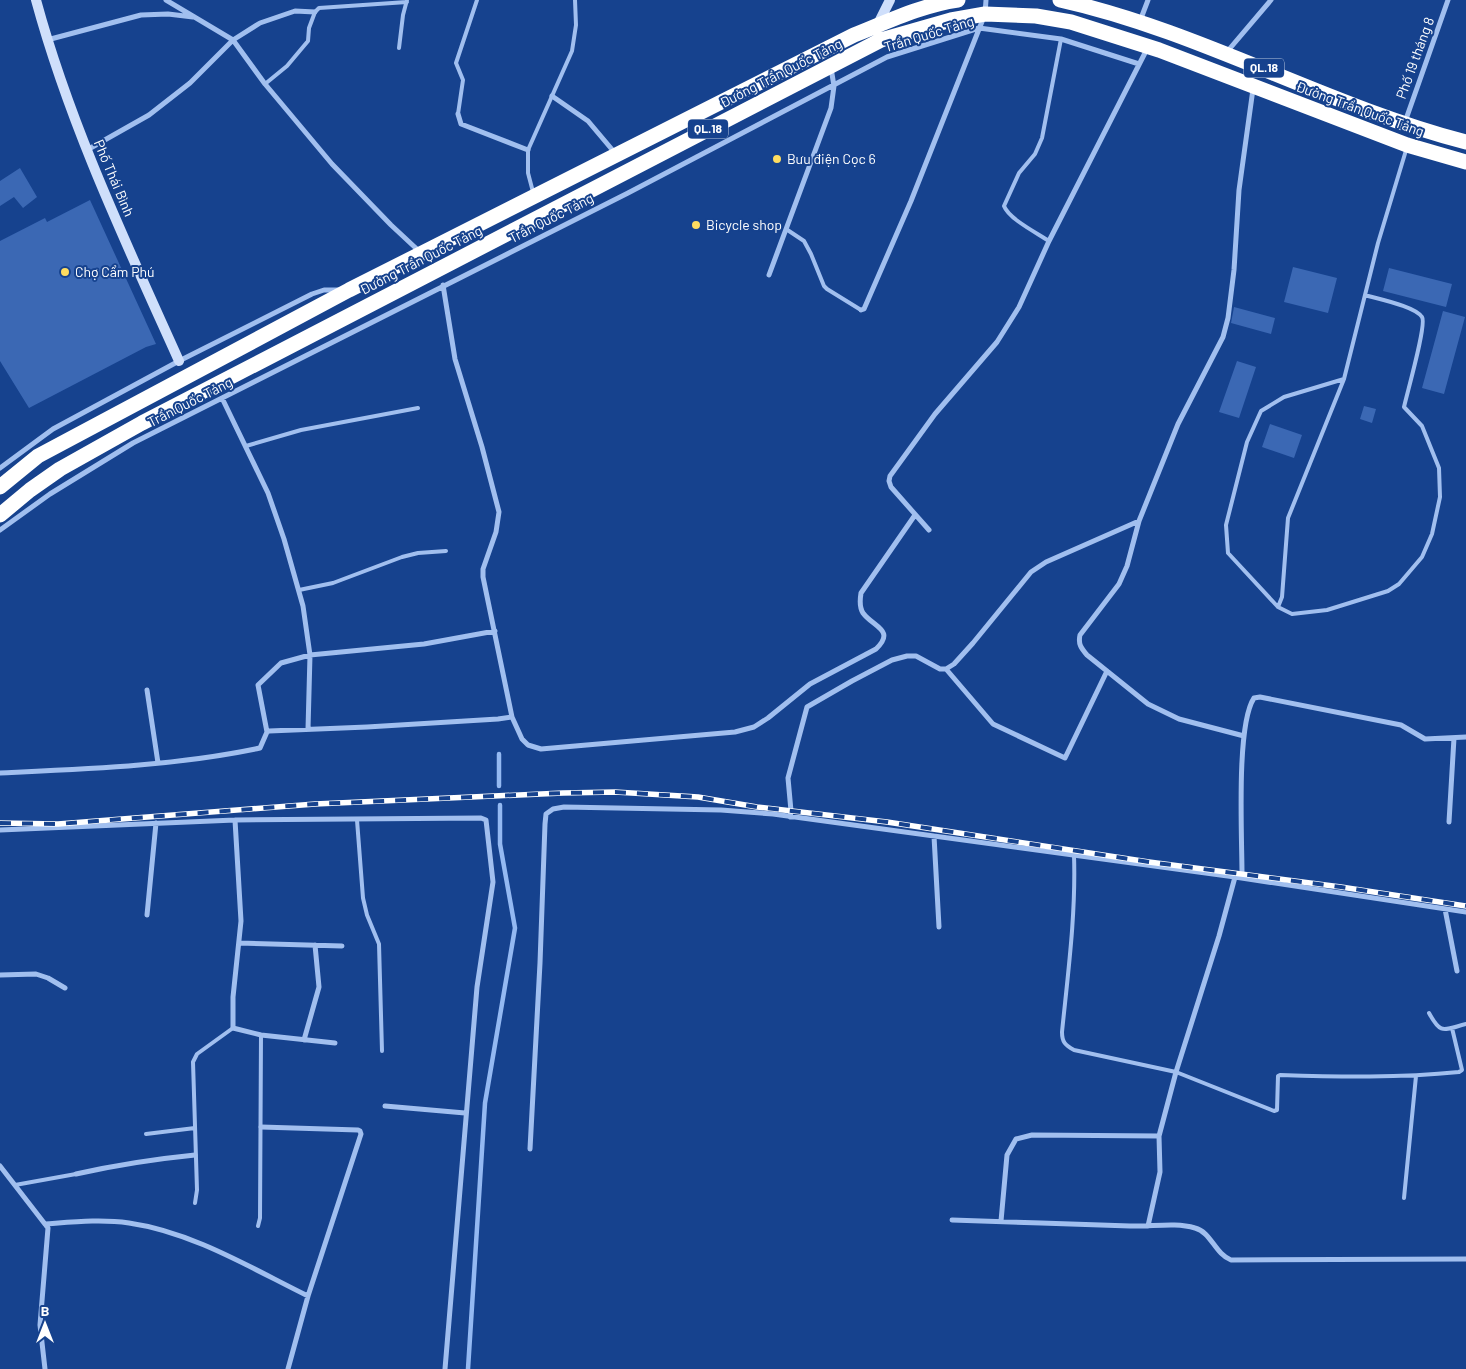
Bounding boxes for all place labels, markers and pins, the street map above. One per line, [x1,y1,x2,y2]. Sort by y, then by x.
place label: Bưu điện Cọc 6 [787,150,876,167]
marker: Bưu điện Cọc 6 [771,153,783,165]
place label: Bicycle shop [706,216,782,233]
marker: Bicycle shop [690,219,702,231]
place label: Chợ Cẩm Phú [75,263,155,280]
marker: Chợ Cẩm Phú [59,266,71,278]

